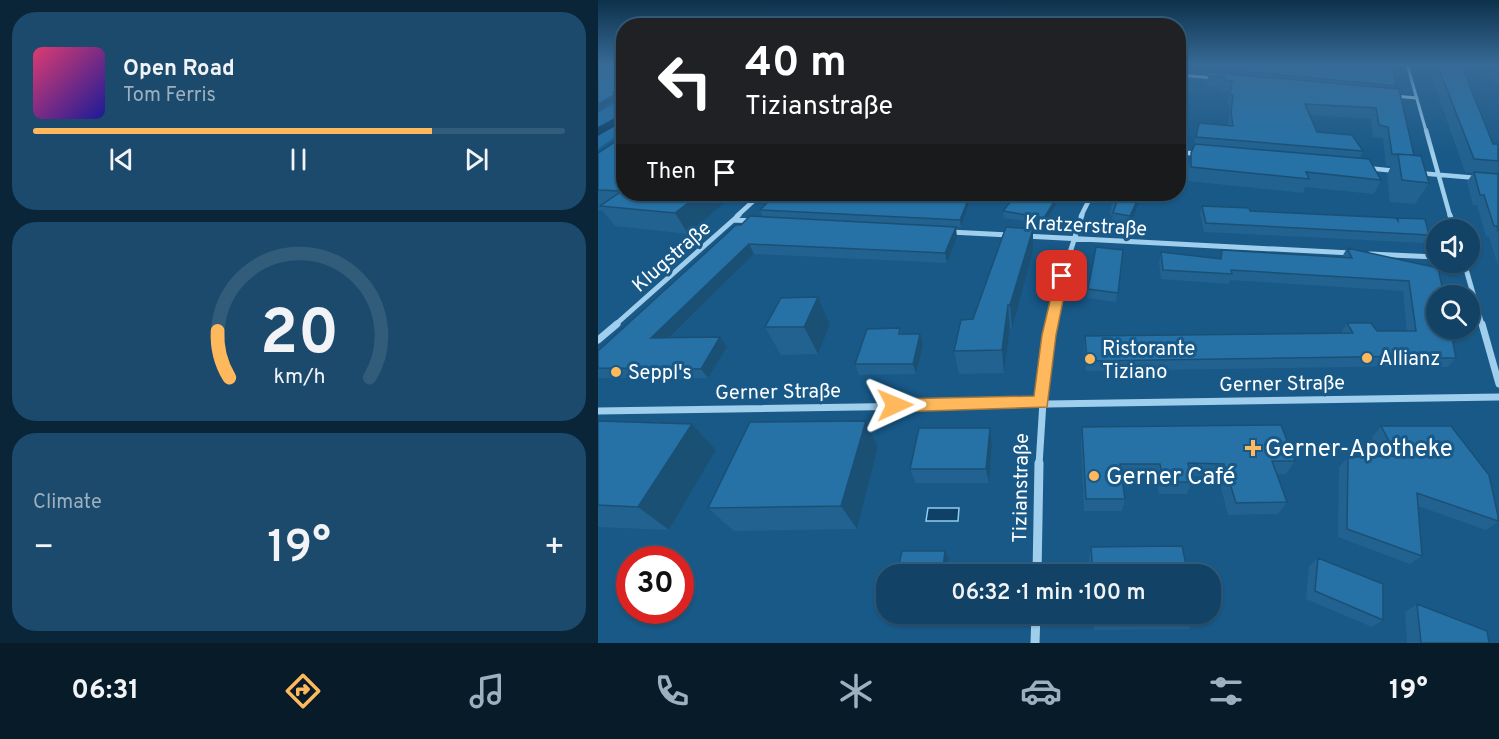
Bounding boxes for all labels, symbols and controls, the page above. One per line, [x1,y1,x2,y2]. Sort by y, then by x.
text: 40 m [745,38,847,91]
icon: left [646,42,724,120]
text: Open Road [123,56,235,83]
text: Tom Ferris [123,83,216,109]
text: Tizianstraße [745,90,893,124]
icon: previous [105,143,138,176]
icon: pause [282,143,315,176]
icon: next [460,143,493,176]
icon: arrive [708,156,741,189]
text: Then [646,159,696,186]
street label: Kratzerstraße [1024,211,1148,243]
street label: Klugstraße [627,216,717,299]
map controls [1426,219,1480,339]
button: sound [1426,219,1480,273]
pin [1036,250,1087,301]
icon: arrive [1045,259,1078,292]
button: search [1426,285,1480,339]
text: 20 [259,298,339,377]
place label: Ristorante Tiziano [1102,337,1195,386]
place label: Allianz [1379,347,1440,373]
marker: Allianz [1360,351,1374,365]
marker: Ristorante Tiziano [1083,352,1097,366]
place label: Seppl's [628,361,692,387]
text: km/h [273,365,325,392]
marker: Seppl's [609,365,623,379]
street label: Gerner Straße [1219,371,1345,399]
position arrow [863,373,927,437]
street label: Gerner Straße [715,379,841,407]
street label: Tizianstraße [1008,433,1036,543]
place label: Gerner-Apotheke [1265,435,1453,465]
marker: Gerner-Apotheke [1246,441,1260,455]
place label: Gerner Café [1106,463,1235,493]
marker: Gerner Café [1087,469,1101,483]
text: Climate [33,490,102,516]
text: 19° [267,521,331,578]
text: − [33,528,54,570]
text: + [544,528,565,570]
speed limit sign: 30 [616,546,694,624]
text: 06:32 · 1 min · 100 m [951,580,1146,607]
icon: directions [282,670,324,712]
icon: music [466,670,508,712]
icon: phone [651,670,693,712]
icon: climate [835,670,877,712]
icon: car [1020,670,1062,712]
icon: filters [1205,670,1247,712]
text: 06:31 [71,674,139,708]
text: 19° [1389,674,1428,708]

